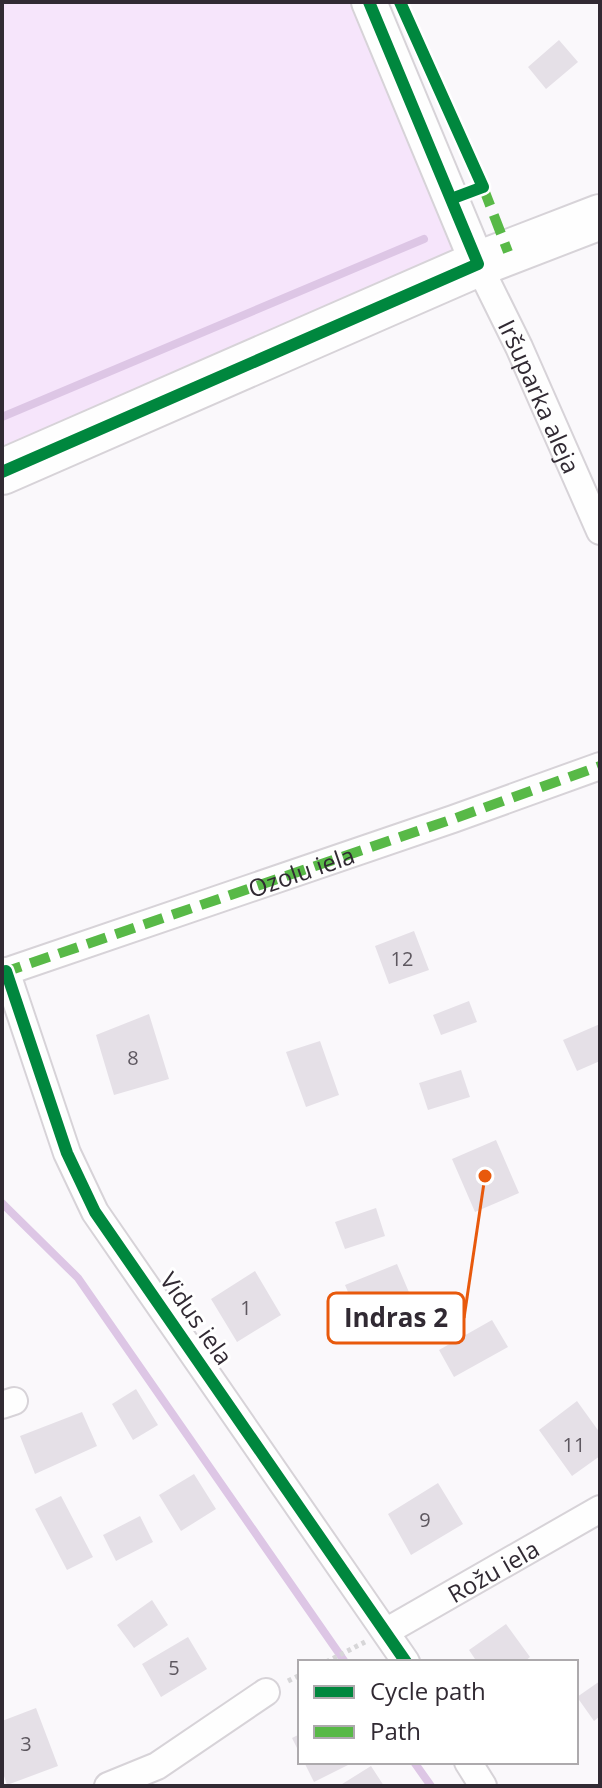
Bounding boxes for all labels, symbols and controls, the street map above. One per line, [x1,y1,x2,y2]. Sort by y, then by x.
street label: Iršuparka aleja [491,314,589,478]
street label: Ozolu iela [244,837,359,904]
house number: 12 [391,945,413,972]
house number: 8 [127,1044,139,1071]
street label: Vidus iela [153,1265,241,1371]
callout: Indras 2 [328,1293,464,1343]
house number: 1 [240,1294,252,1321]
text: Indras 2 [344,1299,448,1335]
house number: 11 [563,1431,585,1458]
house number: 9 [419,1506,431,1533]
street label: Rožu iela [441,1531,545,1610]
house number: 5 [168,1654,180,1681]
legend [298,1660,578,1764]
text: Cycle path [370,1674,486,1707]
text: Path [370,1714,421,1747]
house number: 3 [20,1730,32,1757]

